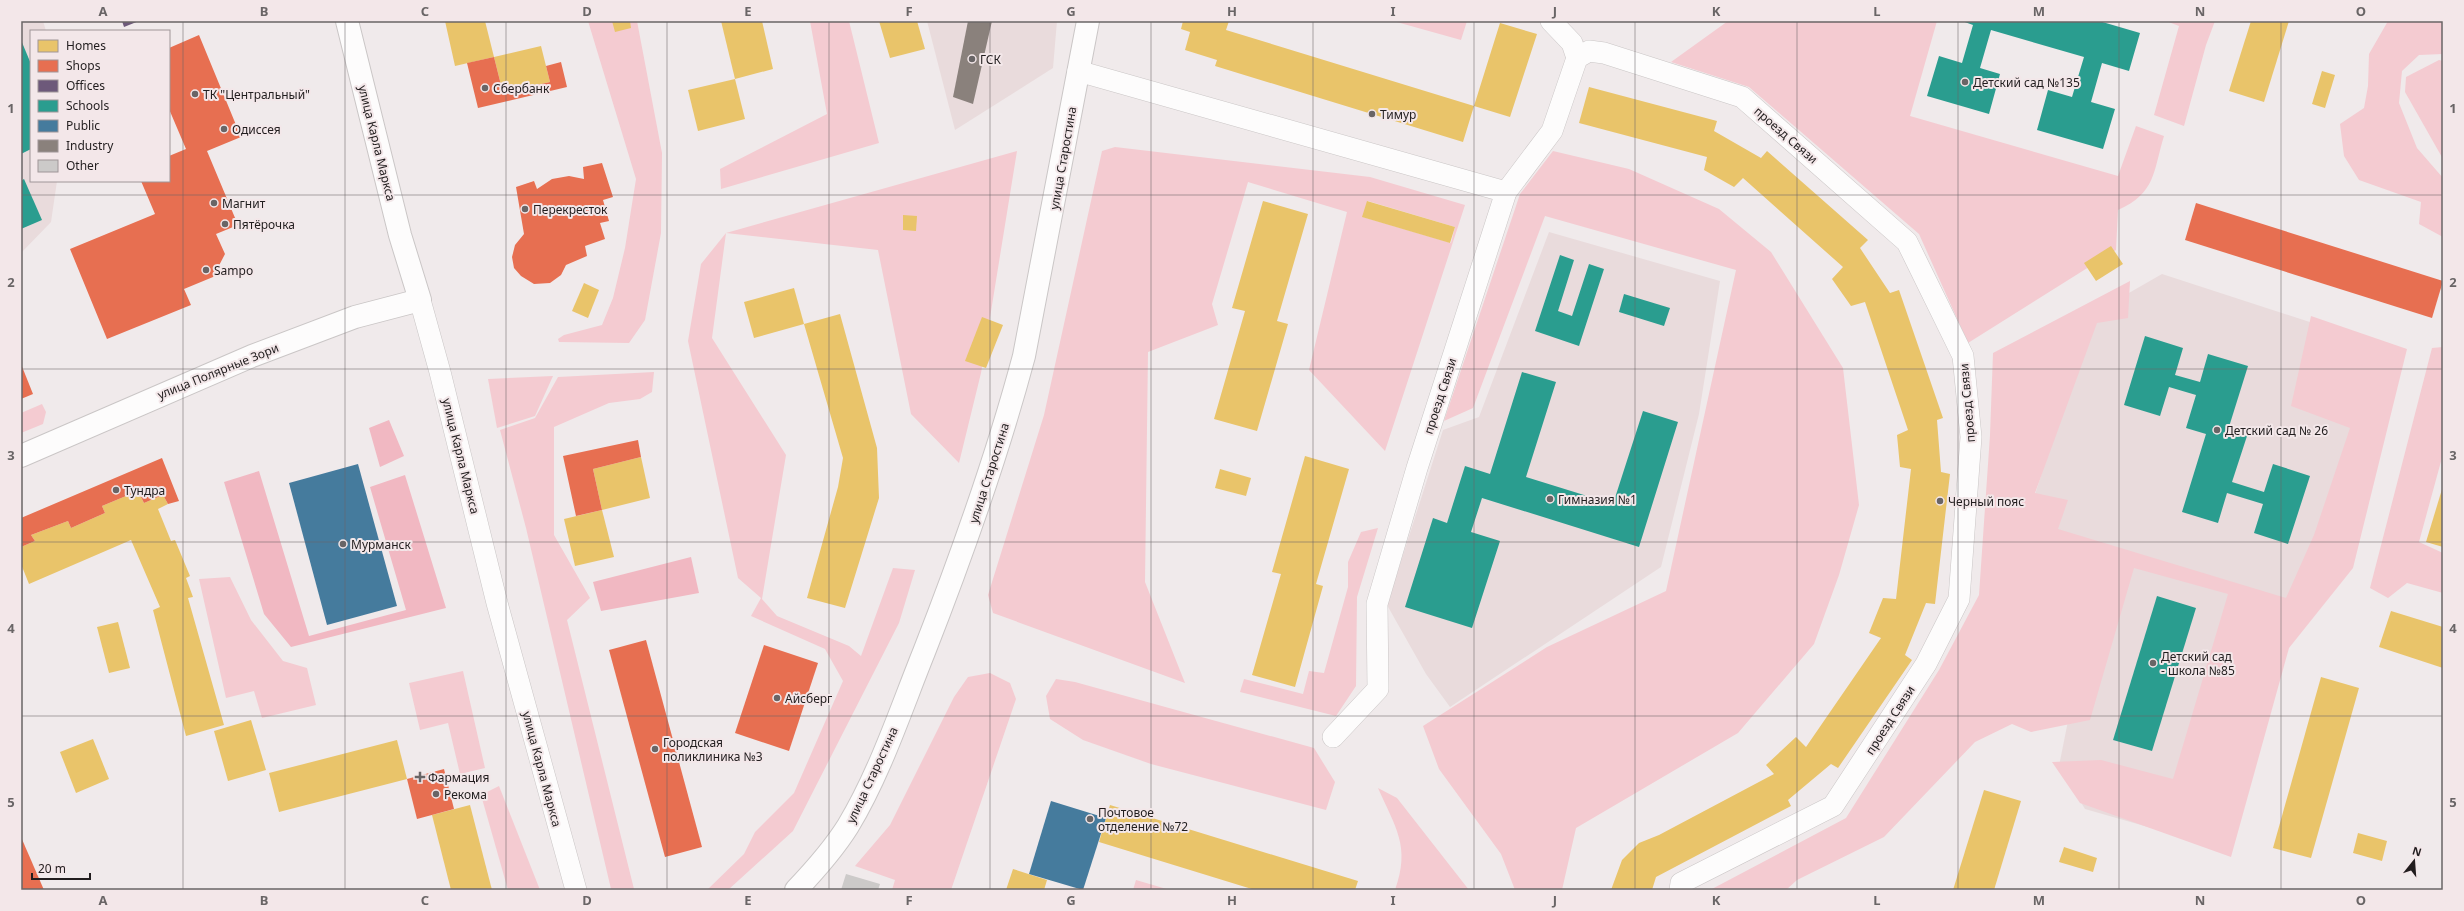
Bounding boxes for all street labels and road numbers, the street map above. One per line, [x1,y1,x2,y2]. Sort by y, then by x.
street label: улица Карла Маркса [354,83,400,203]
street label: проезд Связи [1751,103,1821,167]
street label: улица Старостина [1046,105,1080,211]
street label: улица Полярные Зори [155,339,281,403]
street label: проезд Связи [1420,356,1460,436]
street label: проезд Связи [1955,363,1979,443]
street label: улица Карла Маркса [438,396,484,516]
street label: улица Старостина [965,421,1013,525]
street label: проезд Связи [1861,682,1919,758]
street label: улица Карла Маркса [518,709,566,829]
street label: улица Старостина [842,724,902,826]

